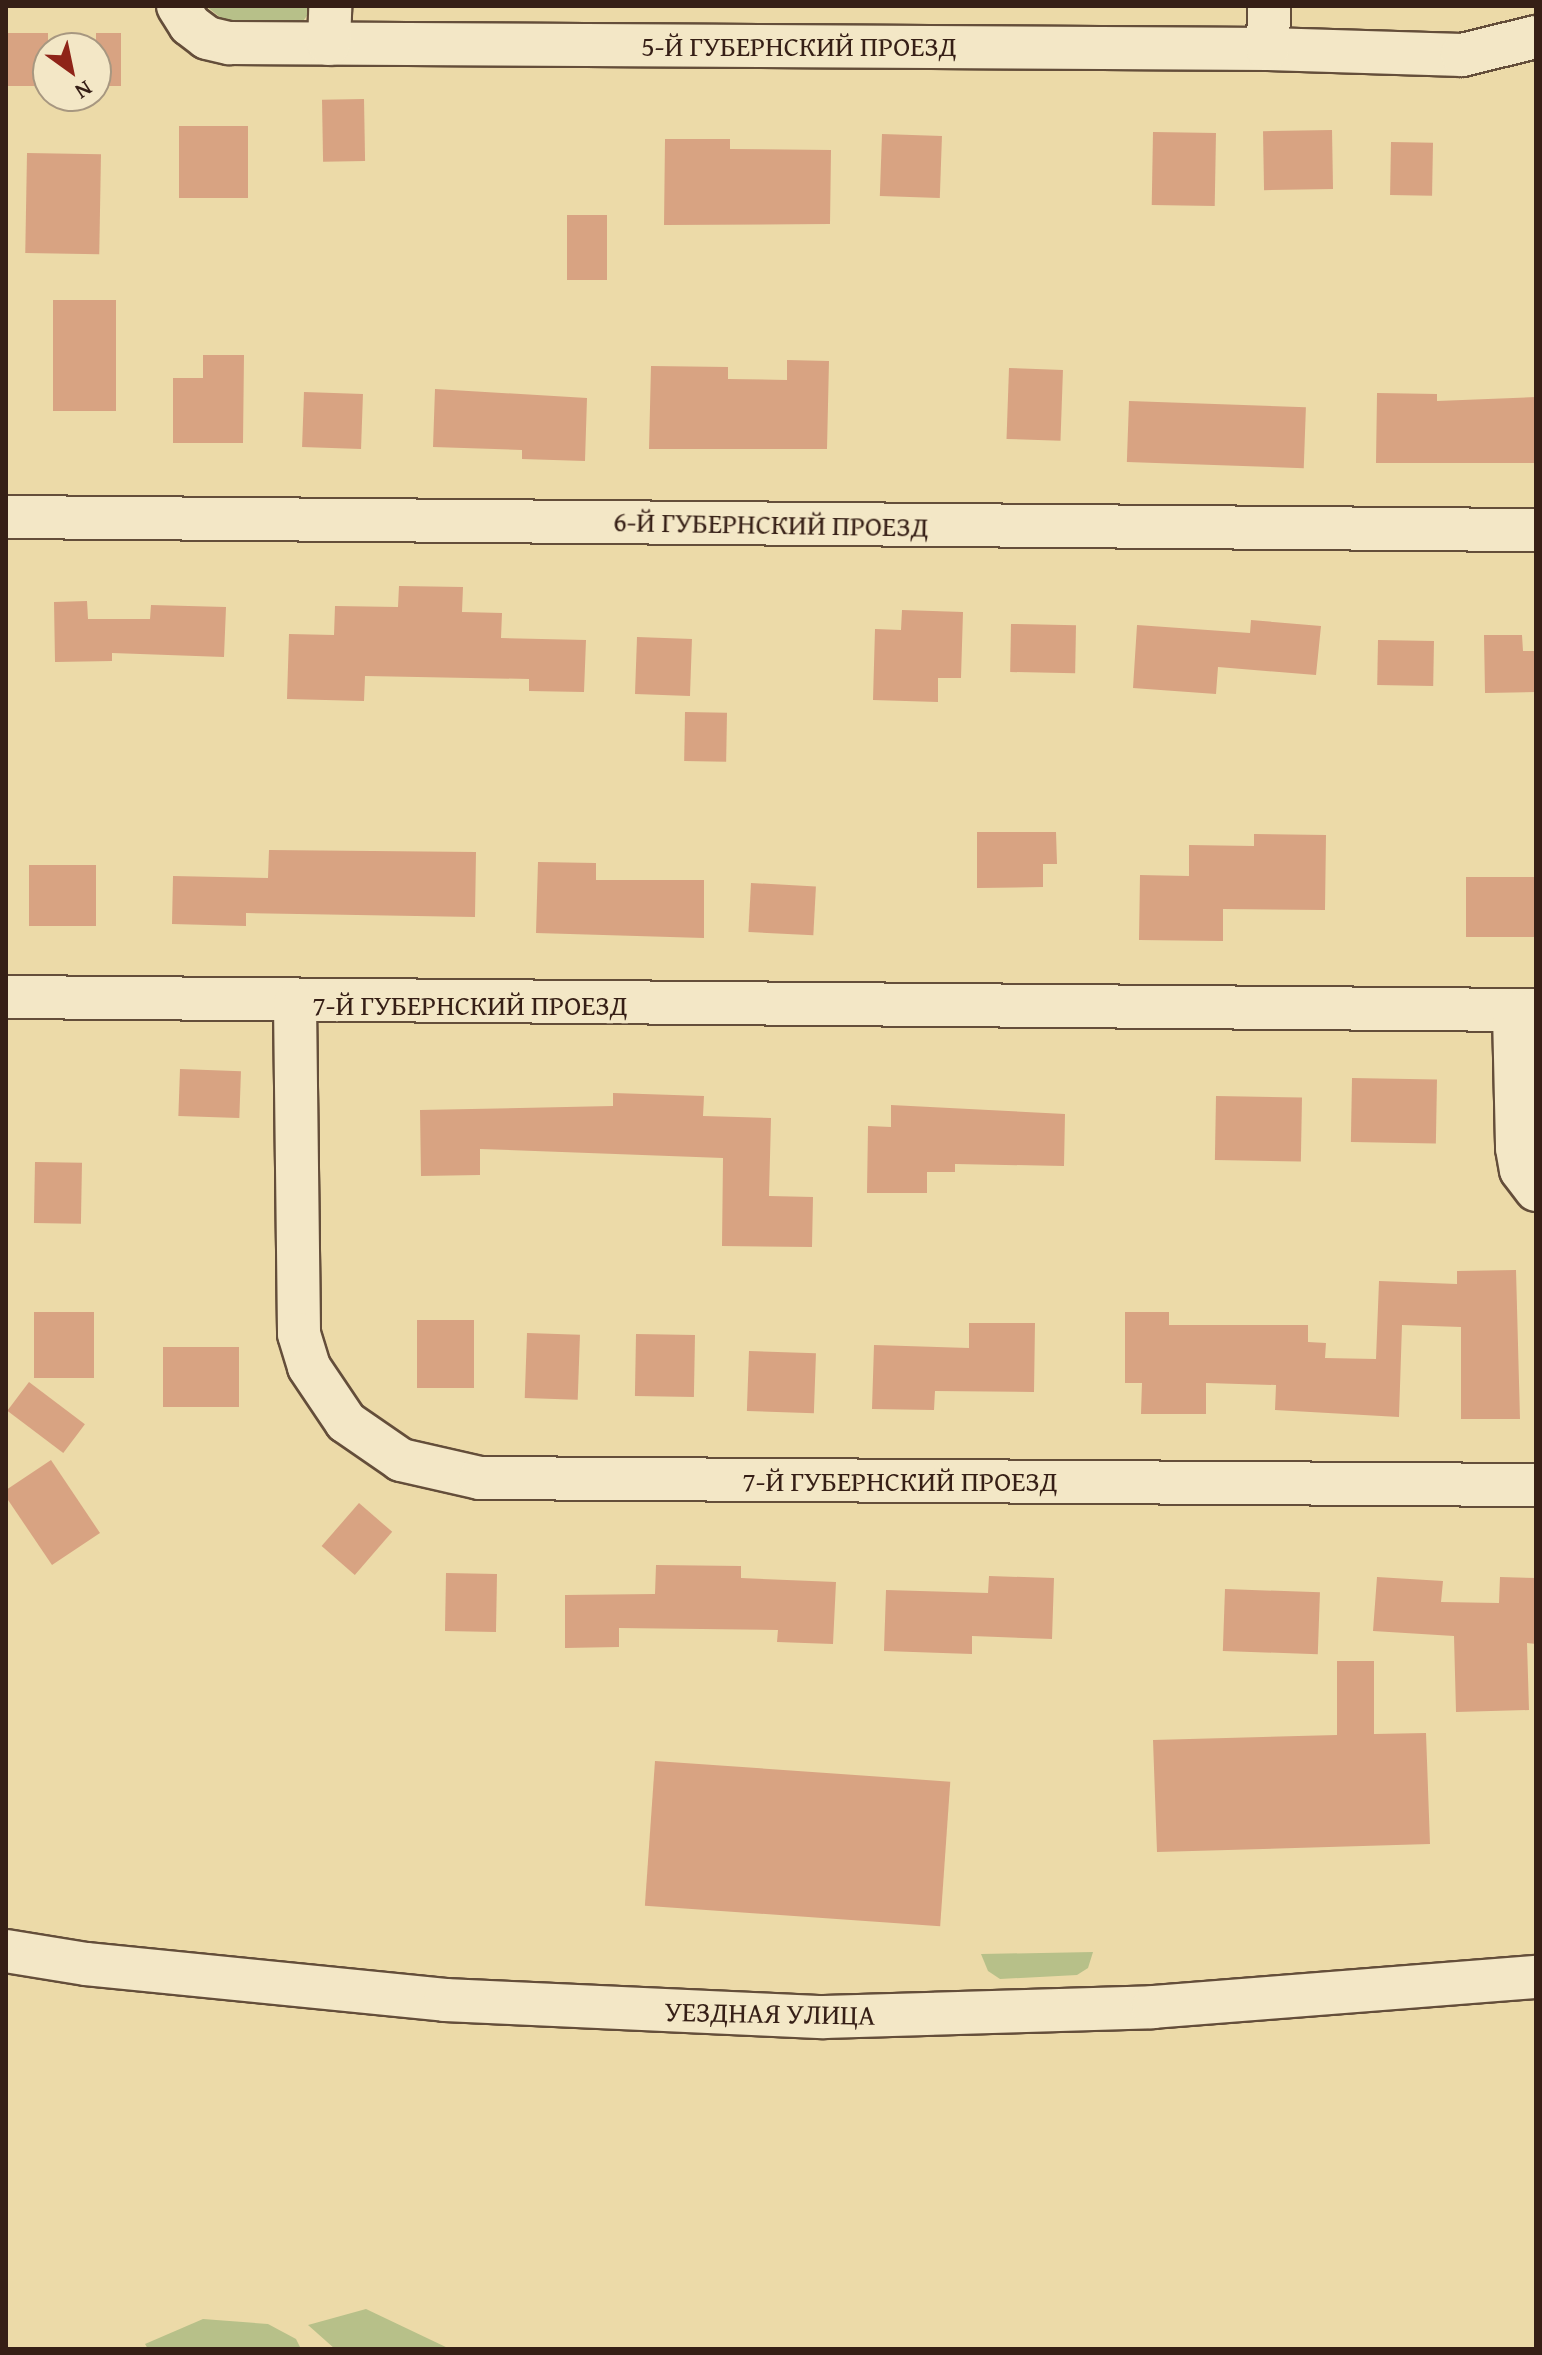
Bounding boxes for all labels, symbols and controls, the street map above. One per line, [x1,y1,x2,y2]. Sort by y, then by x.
street label: 5-Й ГУБЕРНСКИЙ ПРОЕЗД [641,29,957,63]
north arrow [32,32,112,112]
text: N [69,73,99,108]
street label: 6-Й ГУБЕРНСКИЙ ПРОЕЗД [613,504,929,544]
street label: 7-Й ГУБЕРНСКИЙ ПРОЕЗД [312,988,628,1022]
street label: 7-Й ГУБЕРНСКИЙ ПРОЕЗД [742,1464,1058,1498]
street label: УЕЗДНАЯ УЛИЦА [664,1994,876,2032]

